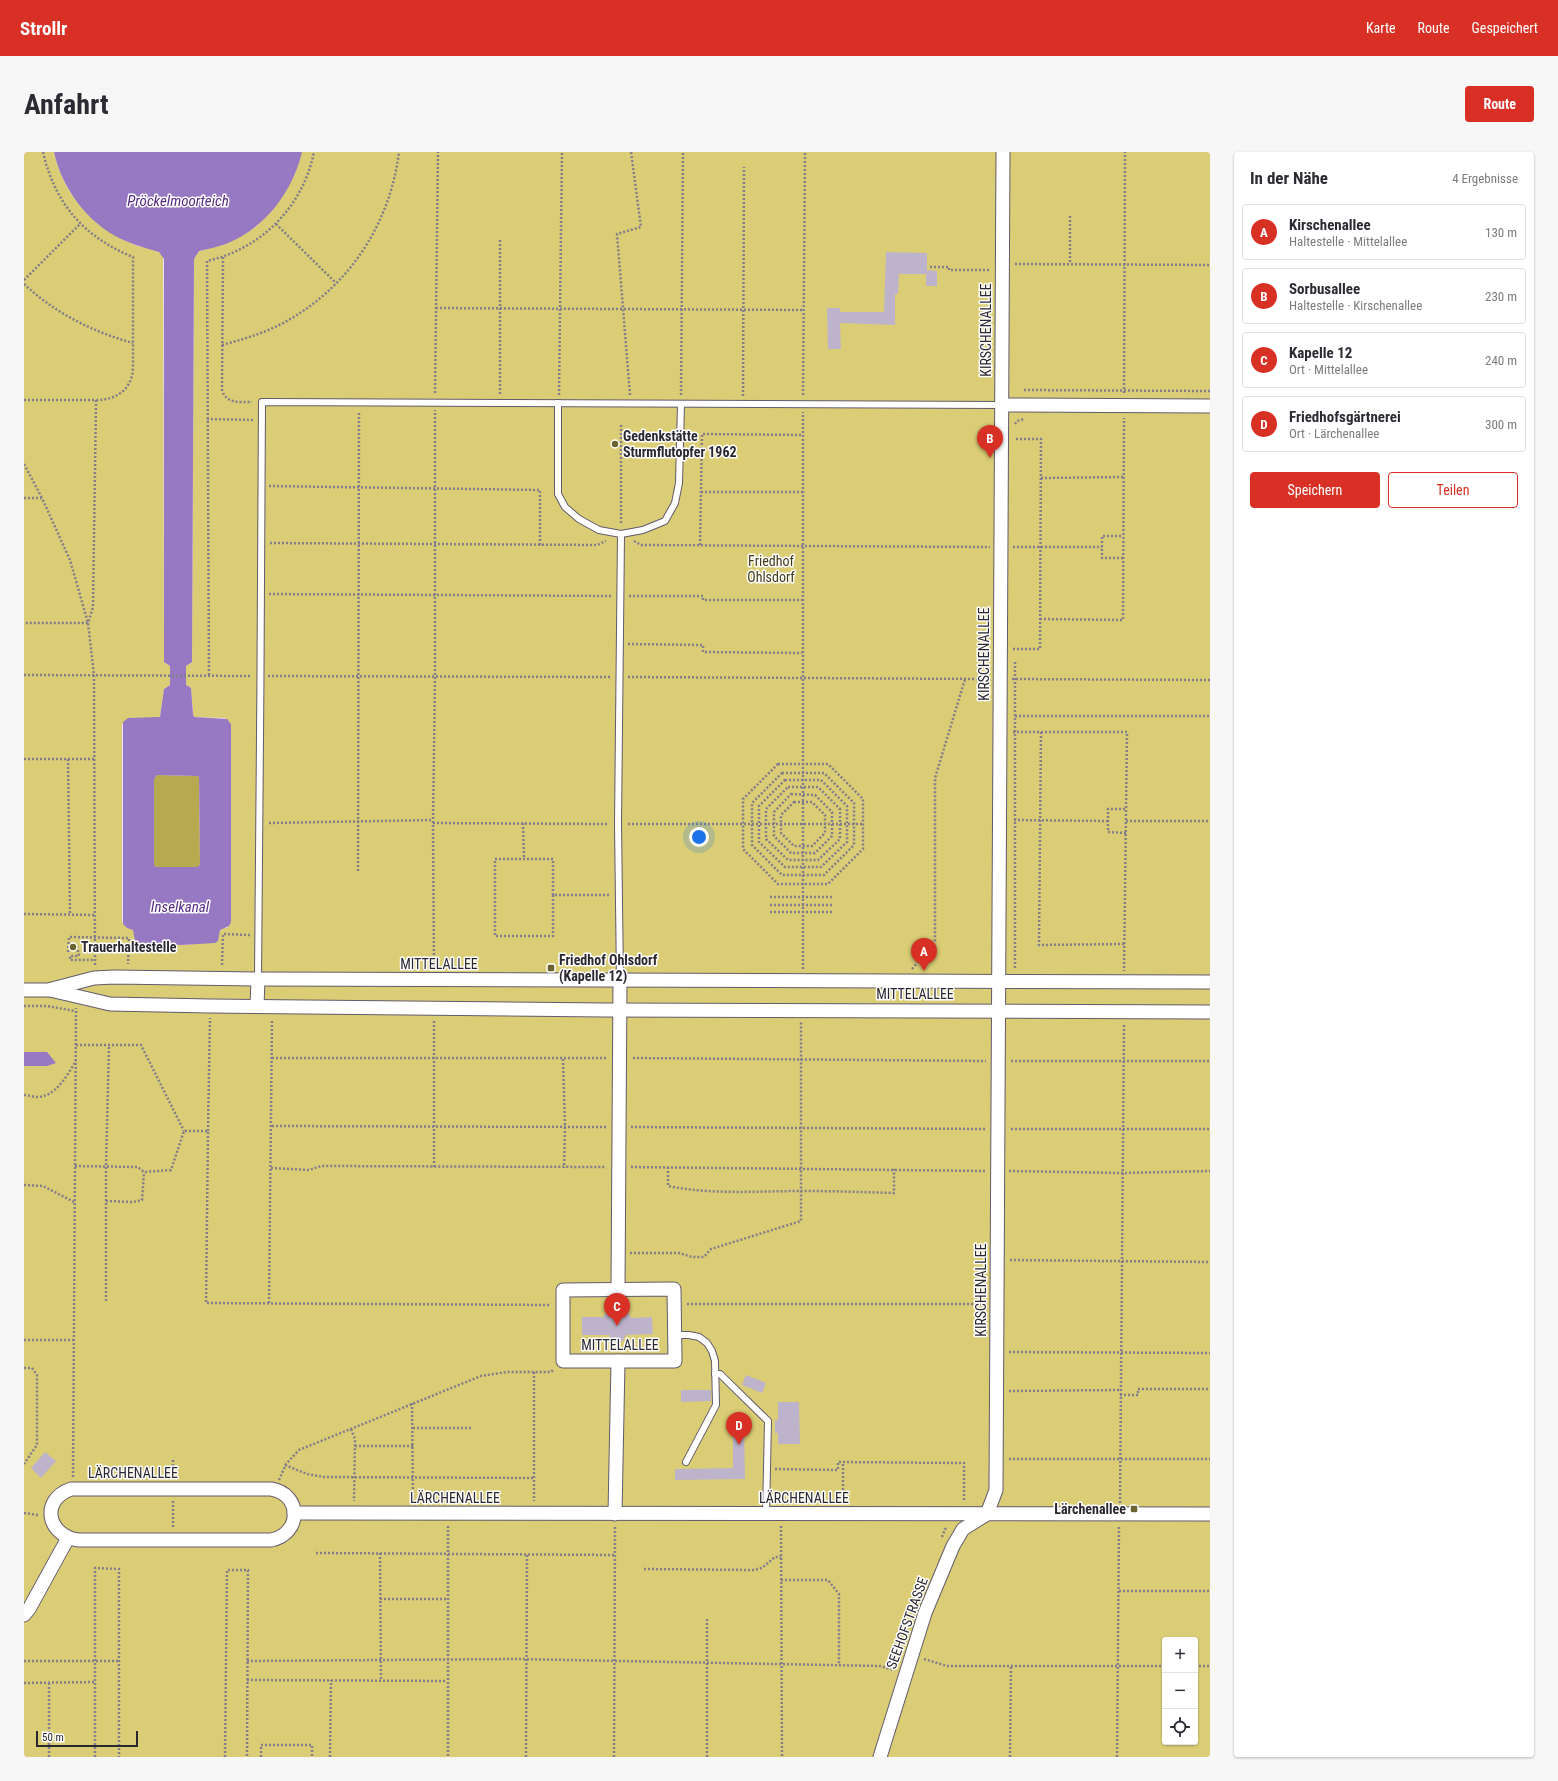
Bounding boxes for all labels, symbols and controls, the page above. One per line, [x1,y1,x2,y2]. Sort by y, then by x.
text: Strollr [20,17,67,40]
text: Karte [1366,20,1396,36]
text: Route [1418,20,1450,36]
text: Gespeichert [1472,20,1538,36]
button: Route [1465,86,1534,122]
text: Anfahrt [24,88,109,121]
text: In der Nähe [1250,168,1328,188]
text: 4 Ergebnisse [1452,171,1518,186]
water label: Pröckelmoorteich [127,192,229,210]
text: Kirschenallee [1289,216,1371,234]
text: A [1260,225,1268,240]
text: 130 m [1485,225,1517,240]
text: Haltestelle · Mittelallee [1289,234,1407,249]
text: Sorbusallee [1289,280,1360,298]
street label: KIRSCHENALLEE [978,283,994,377]
text: B [1260,289,1268,304]
text: 230 m [1485,289,1517,304]
text: Haltestelle · Kirschenallee [1289,298,1422,313]
text: Kapelle 12 [1289,344,1352,362]
text: C [1260,353,1268,368]
text: 240 m [1485,353,1517,368]
text: Ort · Mittelallee [1289,362,1368,377]
text: Friedhofsgärtnerei [1289,408,1401,426]
text: D [1260,417,1268,432]
text: 300 m [1485,417,1517,432]
pin: B [977,425,1003,458]
text: Ort · Lärchenallee [1289,426,1379,441]
place label: Gedenkstätte Sturmflutopfer 1962 [623,428,737,460]
marker: Gedenkstätte Sturmflutopfer 1962 [610,439,620,449]
button: Speichern [1250,472,1380,508]
button: Teilen [1388,472,1518,508]
park label: Friedhof Ohlsdorf [747,553,795,585]
street label: KIRSCHENALLEE [976,607,992,701]
your location [689,827,709,847]
water label: Inselkanal [151,898,210,916]
pin: A [911,938,937,971]
place label: Trauerhaltestelle [81,939,177,955]
marker: Trauerhaltestelle [68,942,78,952]
place label: Friedhof Ohlsdorf (Kapelle 12) [559,952,658,985]
street label: MITTELALLEE [400,956,478,972]
marker: Friedhof Ohlsdorf (Kapelle 12) [546,963,556,973]
street label: MITTELALLEE [876,986,954,1002]
street label: KIRSCHENALLEE [973,1243,989,1337]
pin: C [604,1293,630,1326]
street label: MITTELALLEE [581,1337,659,1353]
pin: D [726,1412,752,1445]
street label: LÄRCHENALLEE [88,1465,178,1481]
street label: LÄRCHENALLEE [410,1490,500,1506]
street label: LÄRCHENALLEE [759,1490,849,1506]
place label: Lärchenallee [1054,1501,1126,1517]
marker: Lärchenallee [1129,1504,1139,1514]
street label: SEEHOFSTRASSE [883,1575,931,1671]
map controls [1162,1637,1198,1745]
button: + [1162,1637,1198,1673]
button: − [1162,1673,1198,1709]
button: locate [1162,1709,1198,1745]
scale bar [36,1729,138,1748]
text: 50 m [42,1731,64,1744]

